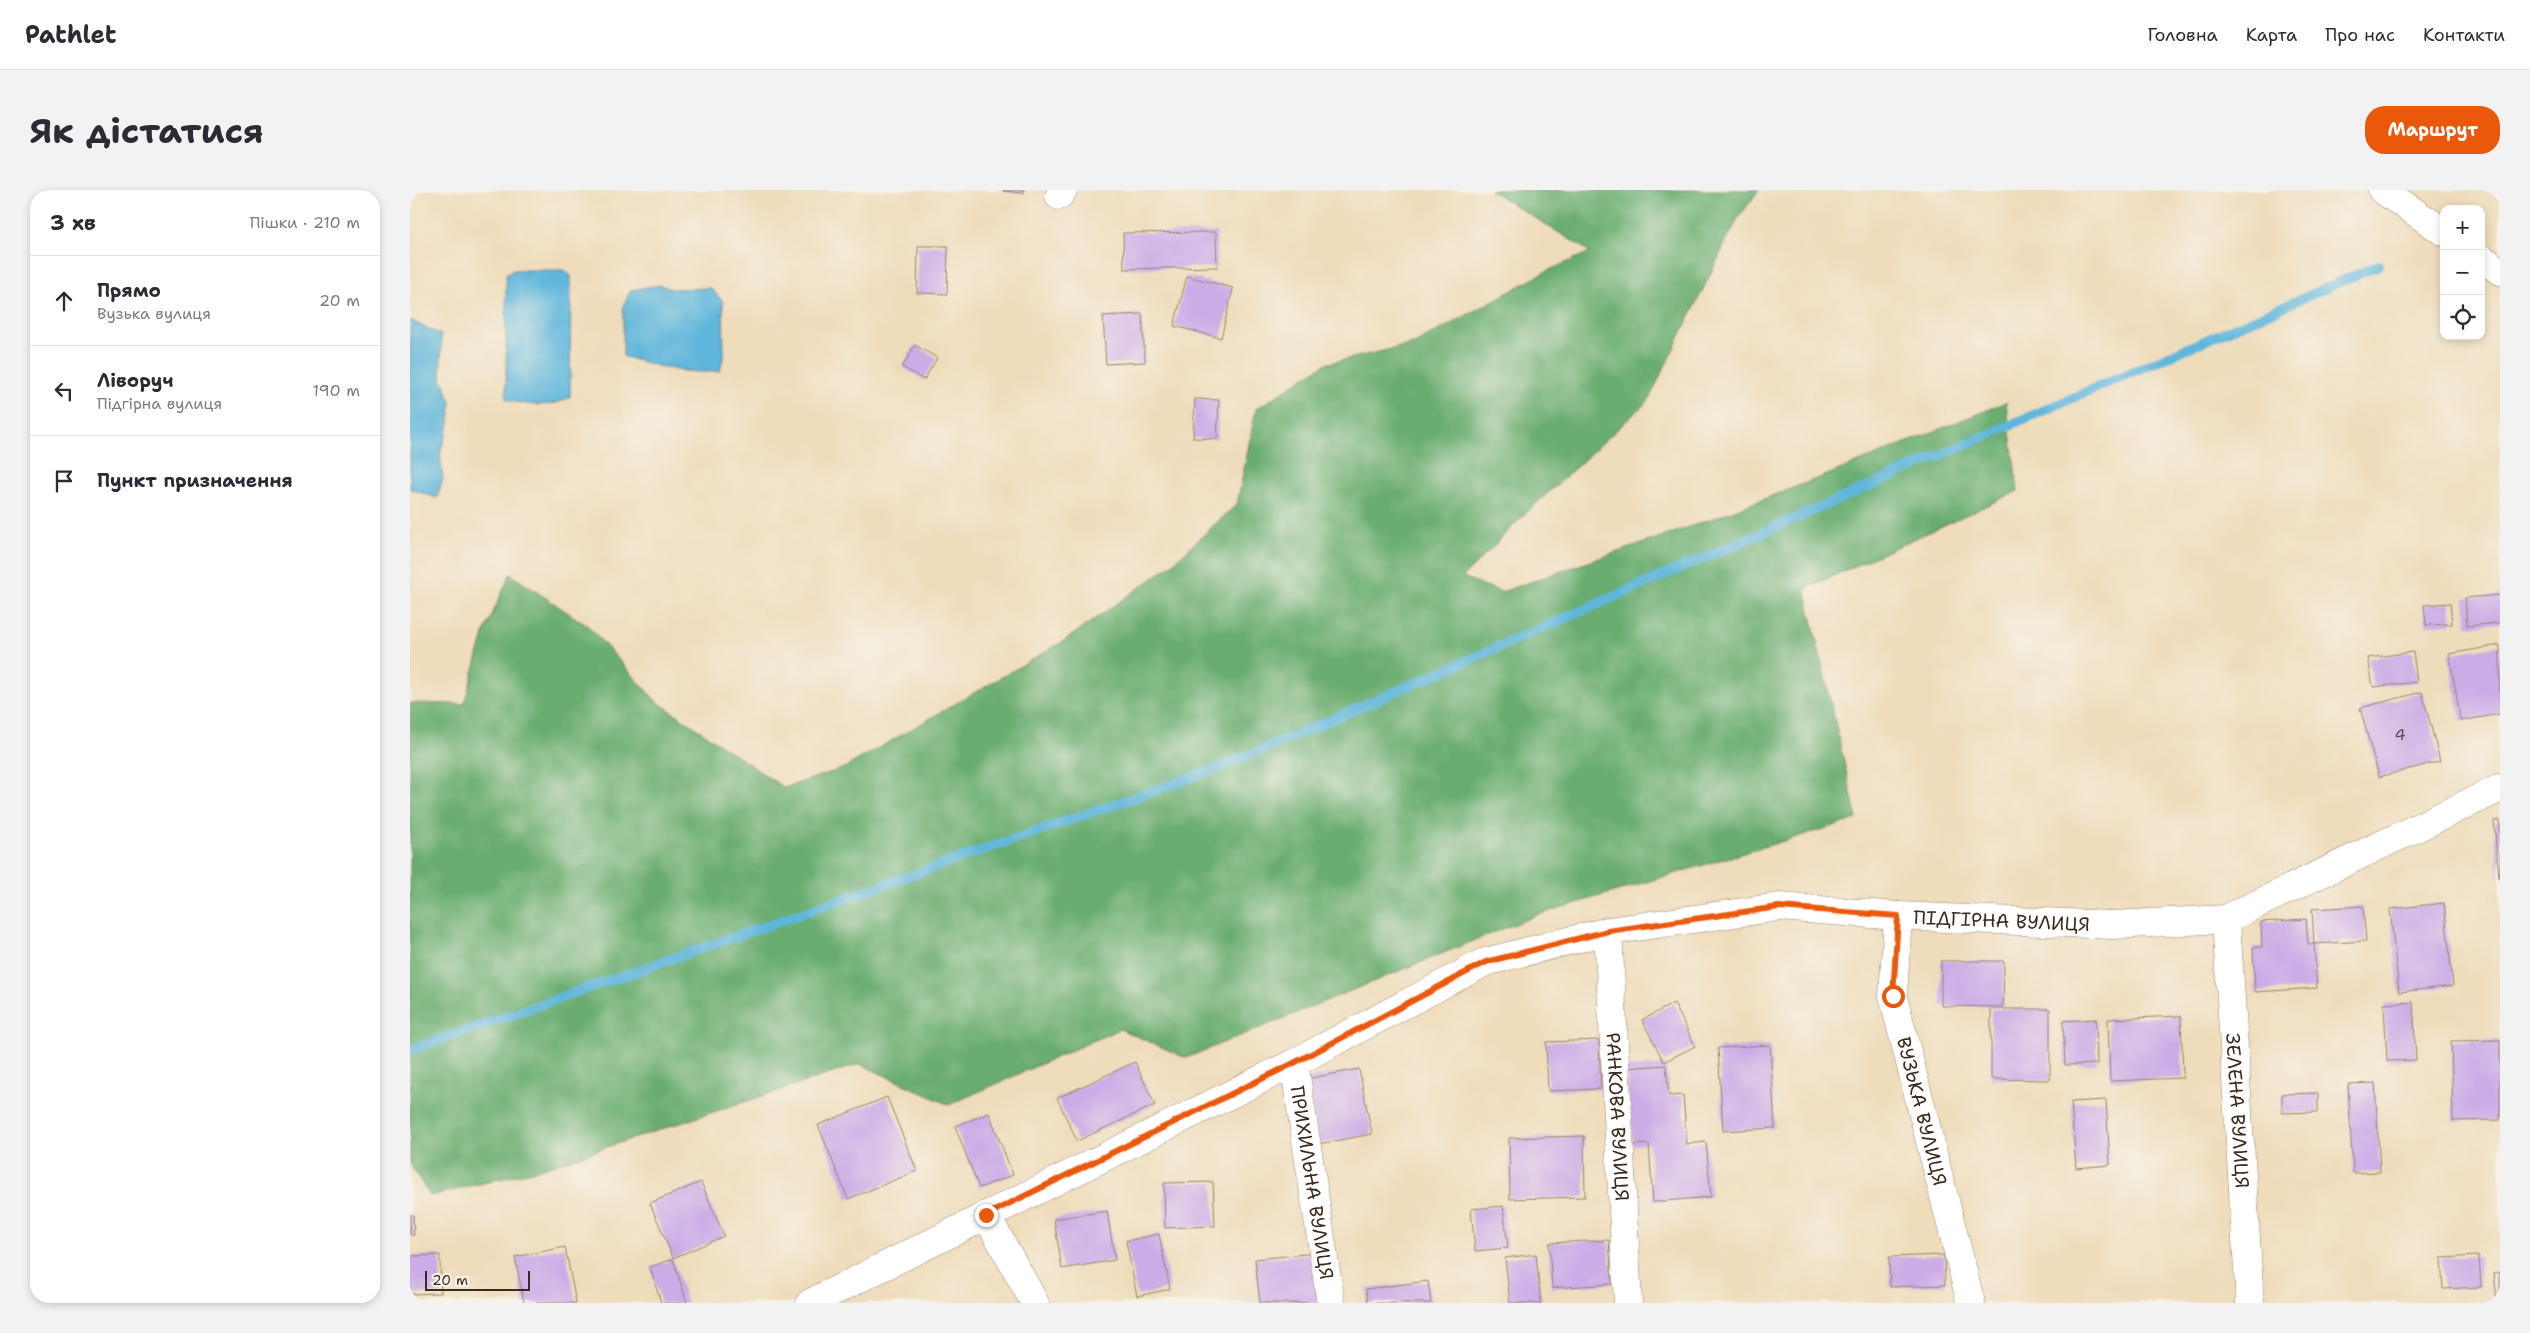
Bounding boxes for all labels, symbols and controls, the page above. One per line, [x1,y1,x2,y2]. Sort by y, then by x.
text: Pathlet [25,19,116,51]
text: Головна [2147,23,2218,47]
text: Карта [2246,23,2297,47]
text: Про нас [2325,23,2395,47]
text: Контакти [2423,23,2505,47]
button: Маршрут [2365,106,2500,154]
text: Як дістатися [30,107,264,154]
map controls [2440,205,2485,340]
button: + [2440,205,2485,250]
text: 3 хв [50,209,96,237]
text: Пішки · 210 m [250,212,360,233]
button: − [2440,250,2485,295]
text: Прямо [97,278,161,303]
icon: ahead [50,287,78,315]
text: 20 m [319,290,360,311]
button: locate [2440,295,2485,340]
text: Вузька вулиця [97,303,211,324]
text: Ліворуч [97,368,173,393]
icon: left [50,377,78,405]
text: 190 m [313,380,360,401]
text: Підгірна вулиця [97,393,222,414]
icon: arrive [50,467,78,495]
text: Пункт призначення [97,468,293,493]
house number: 4 [2394,724,2406,745]
street label: ПІДГІРНА ВУЛИЦЯ [1913,904,2091,937]
route start [1882,985,1905,1008]
street label: РАНКОВА ВУЛИЦЯ [1601,1032,1635,1202]
street label: ЗЕЛЕНА ВУЛИЦЯ [2221,1032,2255,1189]
street label: ВУЗЬКА ВУЛИЦЯ [1891,1034,1953,1188]
street label: ПРИХИЛЬНА ВУЛИЦЯ [1285,1084,1340,1281]
route end [975,1204,998,1227]
scale bar [425,1268,530,1291]
text: 20 m [432,1271,468,1289]

